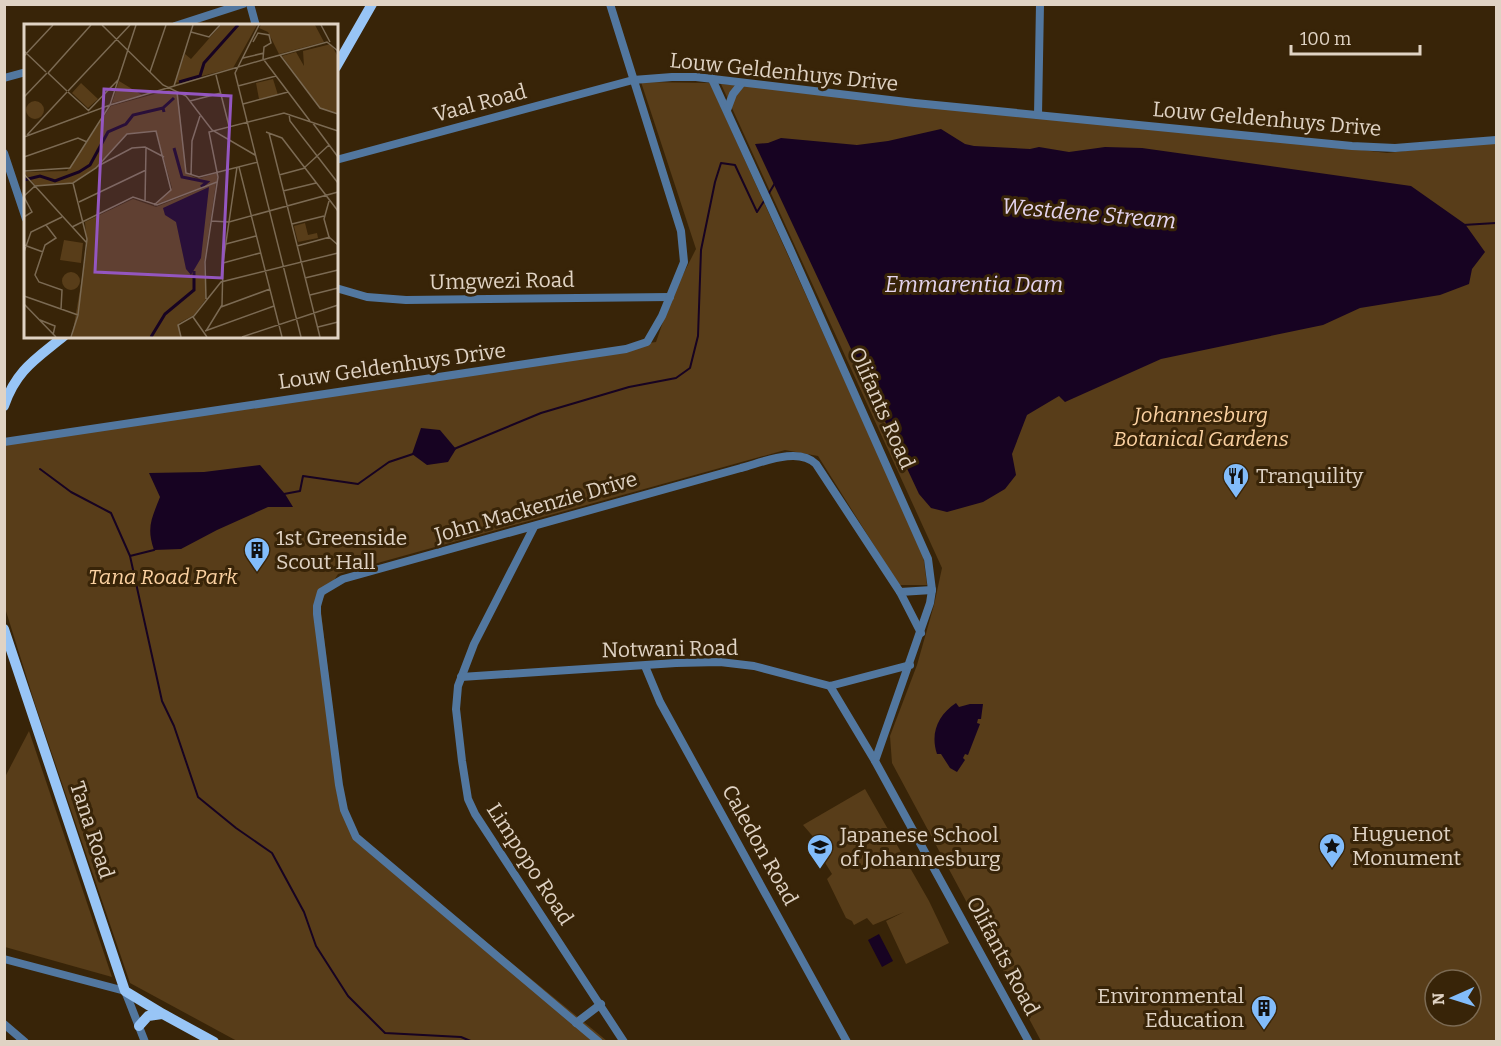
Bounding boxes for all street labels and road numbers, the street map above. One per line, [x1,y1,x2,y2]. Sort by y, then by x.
street label: Louw Geldenhuys Drive [668,47,900,97]
street label: Vaal Road [431,78,529,128]
street label: Louw Geldenhuys Drive [1151,96,1383,142]
street label: Umgwezi Road [429,267,575,295]
street label: Louw Geldenhuys Drive [276,337,508,395]
street label: Olifants Road [844,343,920,473]
street label: John Mackenzie Drive [431,466,640,549]
street label: Notwani Road [601,635,739,663]
street label: Tana Road [64,778,120,882]
street label: Caledon Road [716,780,804,910]
street label: Limpopo Road [481,798,579,930]
street label: Olifants Road [961,892,1045,1020]

